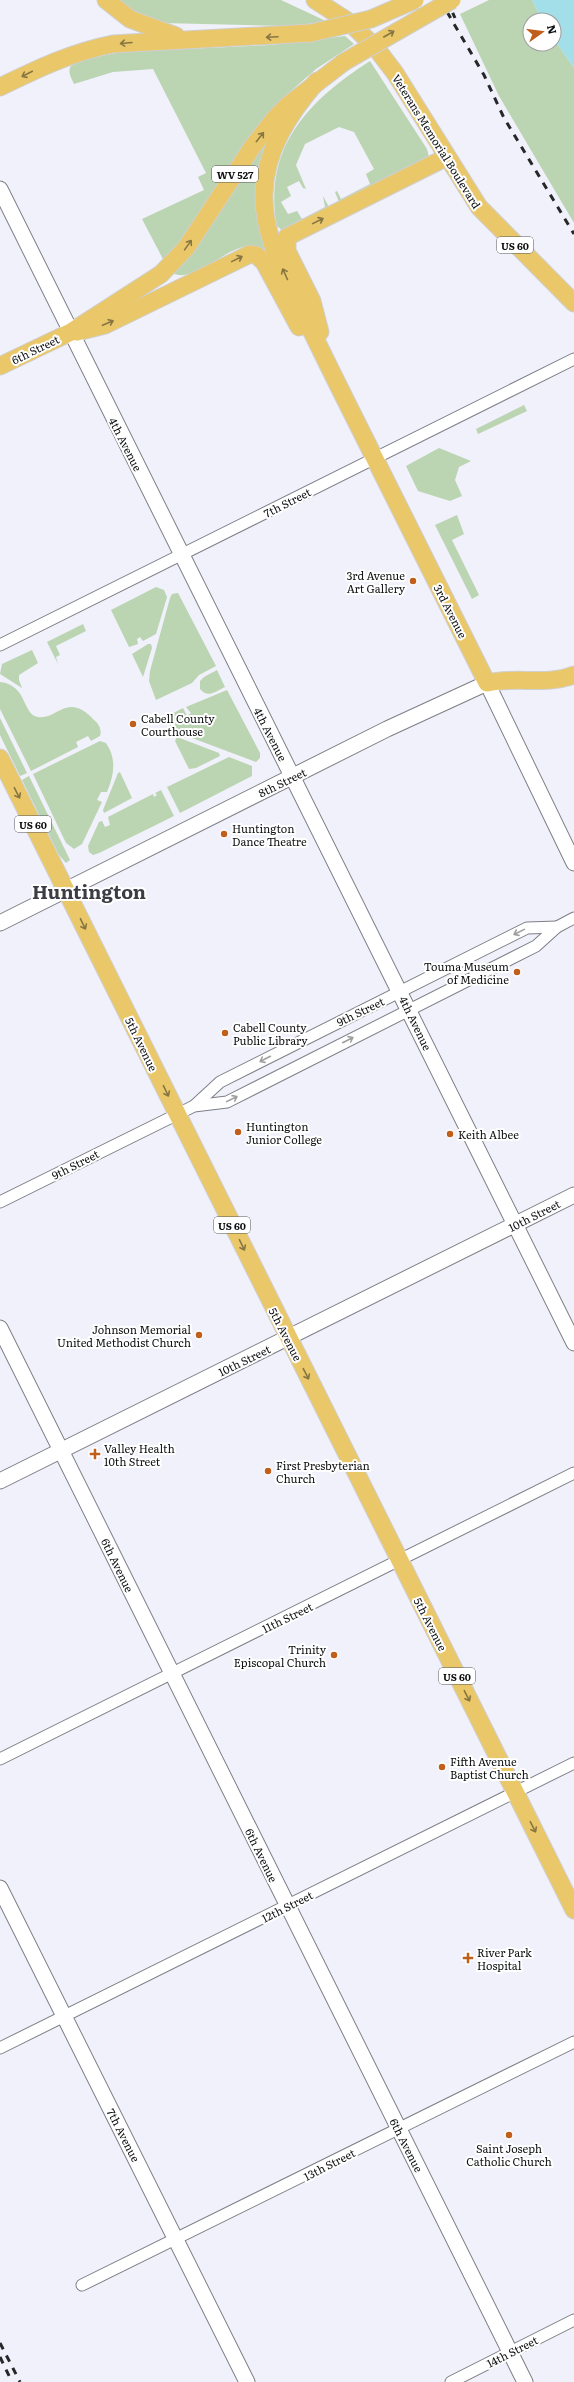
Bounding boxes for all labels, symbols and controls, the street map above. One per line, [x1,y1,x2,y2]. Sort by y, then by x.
north arrow [522,12,562,52]
text: N [544,23,562,36]
one-way arrow [383,30,395,38]
one-way arrow [266,33,279,40]
one-way arrow [120,40,133,47]
one-way arrow [21,71,33,78]
street label: Veterans Memorial Boulevard [389,71,485,211]
one-way arrow [255,132,264,143]
road number: WV 527 [212,166,258,182]
one-way arrow [311,217,323,224]
road number: US 60 [497,237,533,253]
one-way arrow [183,240,192,251]
one-way arrow [231,255,243,262]
one-way arrow [281,269,288,281]
one-way arrow [102,319,114,327]
street label: 6th Street [8,330,62,367]
street label: 4th Avenue [106,414,147,474]
street label: 7th Street [261,483,314,521]
place label: 3rd Avenue Art Gallery [346,567,406,596]
marker: 3rd Avenue Art Gallery [408,576,418,586]
street label: 3rd Avenue [431,581,472,641]
street label: 4th Avenue [251,704,292,764]
place label: Cabell County Courthouse [141,710,215,739]
marker: Cabell County Courthouse [128,719,138,729]
street label: 8th Street [255,763,309,800]
one-way arrow [14,787,21,799]
road number: US 60 [15,816,51,832]
place label: Huntington Dance Theatre [232,820,307,849]
marker: Huntington Dance Theatre [219,829,229,839]
district label: Huntington [32,877,146,905]
one-way arrow [80,918,87,930]
one-way arrow [513,929,525,936]
place label: Touma Museum of Medicine [424,958,509,987]
marker: Touma Museum of Medicine [512,967,522,977]
street label: 9th Street [334,992,387,1029]
street label: 4th Avenue [396,993,436,1053]
street label: 5th Avenue [122,1014,162,1074]
place label: Cabell County Public Library [233,1019,308,1048]
marker: Cabell County Public Library [220,1028,230,1038]
one-way arrow [341,1036,353,1043]
one-way arrow [259,1056,271,1063]
one-way arrow [163,1085,170,1097]
one-way arrow [226,1095,238,1102]
place label: Huntington Junior College [246,1118,322,1147]
place label: Keith Albee [458,1126,519,1142]
marker: Huntington Junior College [233,1127,243,1137]
marker: Keith Albee [445,1129,455,1139]
street label: 9th Street [49,1145,102,1183]
street label: 10th Street [505,1195,563,1235]
road number: US 60 [214,1217,250,1233]
one-way arrow [239,1239,246,1251]
street label: 5th Avenue [266,1304,306,1364]
place label: Johnson Memorial United Methodist Church [57,1321,191,1350]
marker: Johnson Memorial United Methodist Church [194,1330,204,1340]
street label: 10th Street [215,1340,273,1380]
one-way arrow [303,1368,311,1380]
place label: Valley Health 10th Street [104,1440,175,1469]
marker: Valley Health 10th Street [89,1448,101,1460]
place label: First Presbyterian Church [276,1457,370,1486]
marker: First Presbyterian Church [263,1466,273,1476]
street label: 6th Avenue [98,1535,138,1595]
street label: 5th Avenue [411,1594,451,1654]
street label: 11th Street [259,1598,315,1636]
place label: Trinity Episcopal Church [234,1641,327,1670]
marker: Trinity Episcopal Church [329,1650,339,1660]
road number: US 60 [439,1668,475,1684]
one-way arrow [464,1689,471,1701]
place label: Fifth Avenue Baptist Church [450,1753,529,1782]
marker: Fifth Avenue Baptist Church [437,1762,447,1772]
one-way arrow [530,1821,537,1833]
street label: 6th Avenue [242,1825,282,1885]
street label: 12th Street [259,1886,316,1926]
place label: River Park Hospital [477,1944,532,1973]
marker: River Park Hospital [462,1952,474,1964]
street label: 7th Avenue [104,2105,144,2165]
street label: 6th Avenue [387,2115,428,2175]
marker: Saint Joseph Catholic Church [504,2130,514,2140]
place label: Saint Joseph Catholic Church [466,2140,552,2169]
street label: 13th Street [300,2144,358,2184]
street label: 14th Street [484,2331,541,2371]

